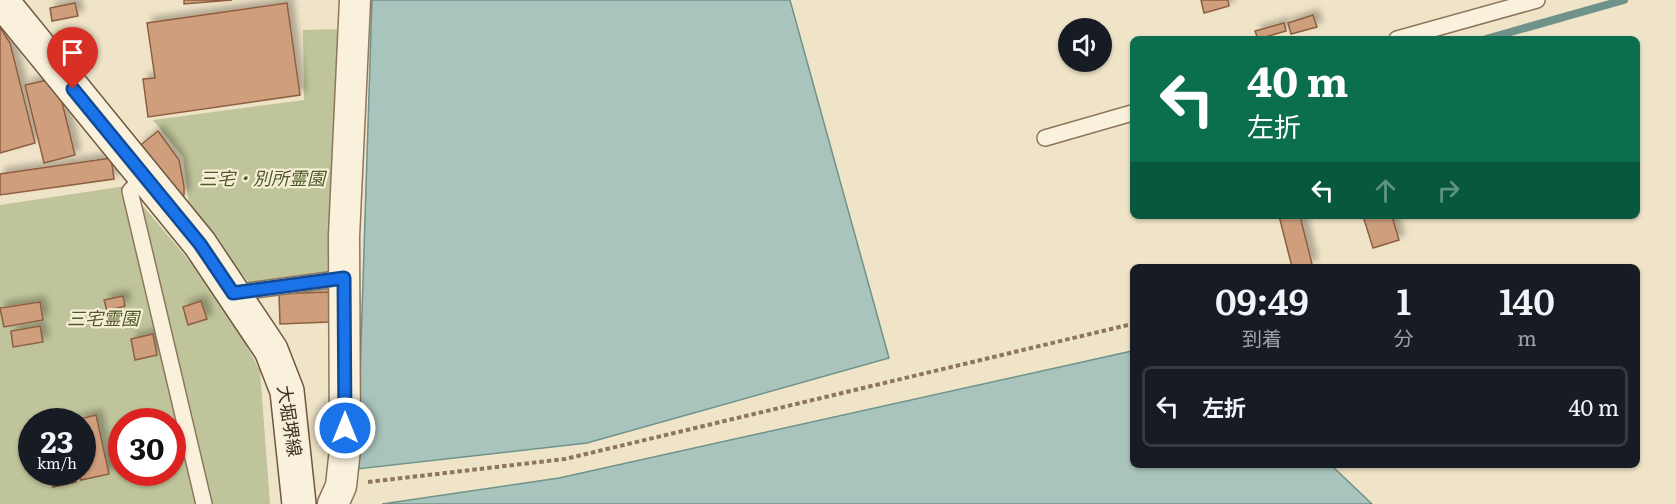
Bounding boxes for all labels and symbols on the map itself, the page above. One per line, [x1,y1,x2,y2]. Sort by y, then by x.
pin [47,27,98,89]
park label: 三宅・別所霊園 [199,164,328,191]
park label: 三宅霊園 [67,304,142,331]
street label: 大堀堺線 [272,383,309,458]
position arrow [313,396,377,460]
speed limit sign: 30 [108,408,186,486]

